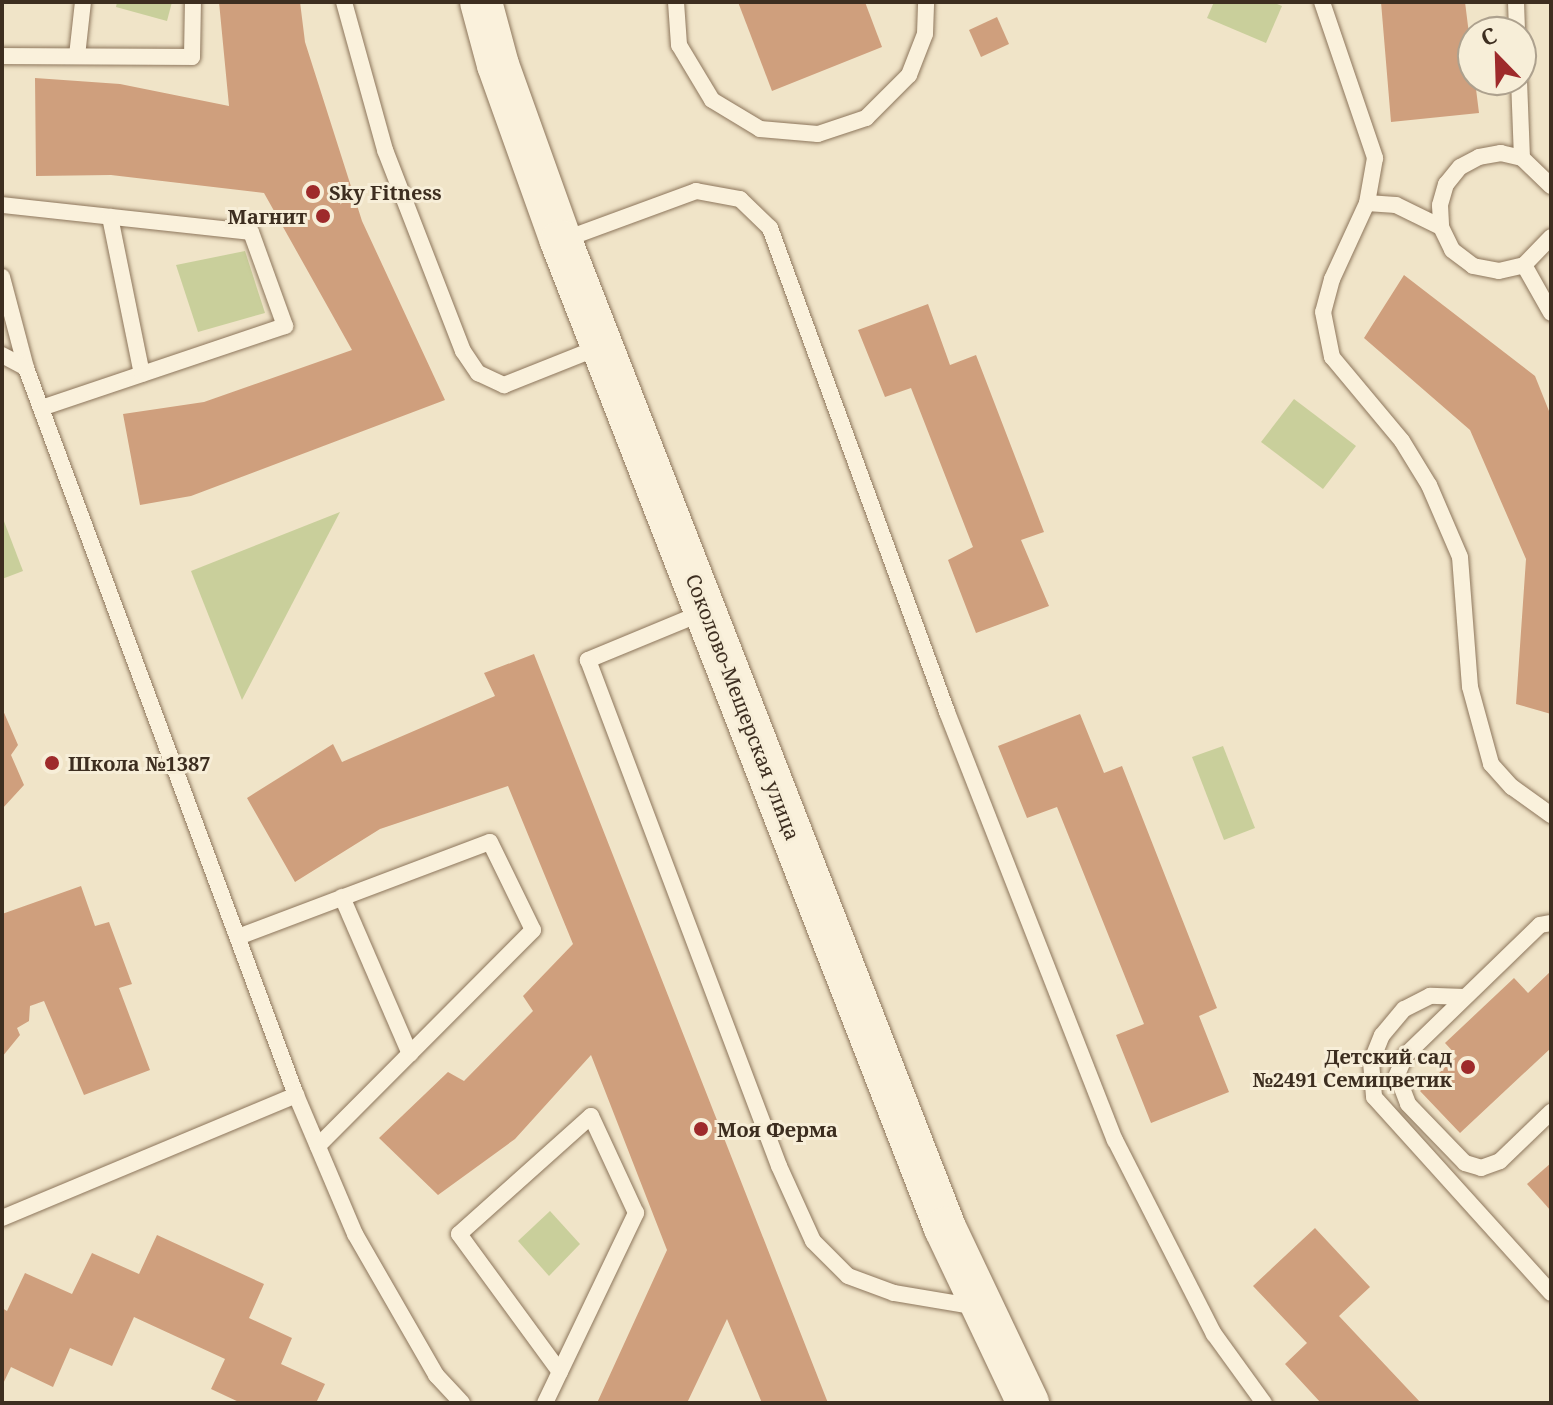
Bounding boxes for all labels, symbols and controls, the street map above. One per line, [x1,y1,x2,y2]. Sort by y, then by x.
north arrow [1457,16,1537,96]
text: С [1476,19,1501,52]
place label: Sky Fitness [329,180,442,204]
marker: Sky Fitness [304,183,322,201]
place label: Магнит [228,204,307,228]
marker: Магнит [314,207,332,225]
street label: Соколово-Мещерская улица [681,570,805,844]
place label: Школа №1387 [68,751,211,775]
marker: Школа №1387 [43,754,61,772]
place label: Детский сад №2491 Семицветик [1252,1044,1452,1091]
marker: Детский сад №2491 Семицветик [1459,1058,1477,1076]
place label: Моя Ферма [717,1117,838,1141]
marker: Моя Ферма [692,1120,710,1138]

